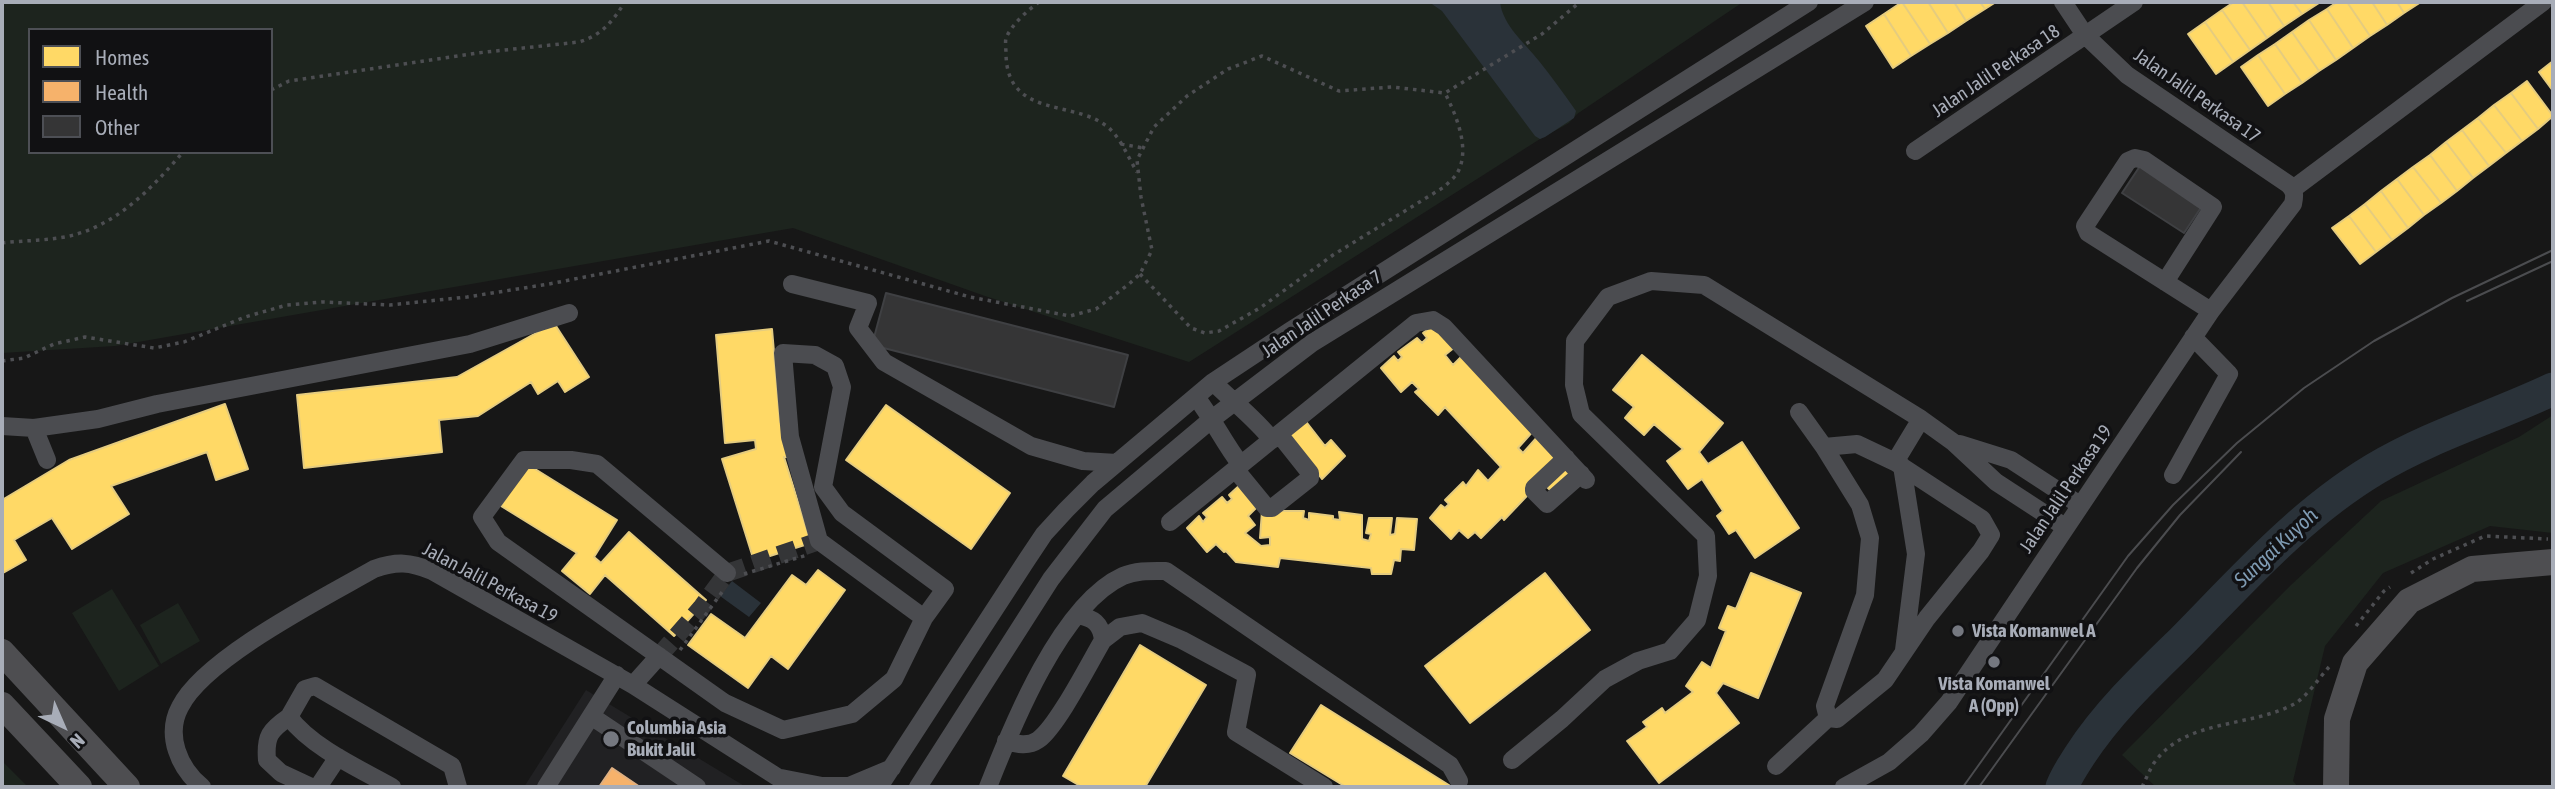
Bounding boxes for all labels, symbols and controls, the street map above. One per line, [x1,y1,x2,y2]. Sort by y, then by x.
street label: Jalan Jalil Perkasa 18 [1928,20,2064,122]
legend [28,28,273,154]
street label: Jalan Jalil Perkasa 17 [2129,44,2265,148]
text: Homes [95,45,149,69]
text: Health [95,80,148,104]
text: Other [95,115,139,139]
street label: Jalan Jalil Perkasa 7 [1258,265,1386,363]
street label: Jalan Jalil Perkasa 19 [2015,421,2117,557]
water label: Sungai Kuyoh [2229,503,2323,593]
street label: Jalan Jalil Perkasa 19 [419,538,561,628]
place label: Vista Komanwel A [1972,620,2096,642]
marker: Vista Komanwel A [1950,623,1966,639]
marker: Vista Komanwel A (Opp) [1986,654,2002,670]
place label: Vista Komanwel A (Opp) [1938,673,2050,717]
north arrow [28,691,98,761]
place label: Columbia Asia Bukit Jalil [627,717,726,761]
text: N [66,729,89,753]
marker: Columbia Asia Bukit Jalil [601,729,621,749]

